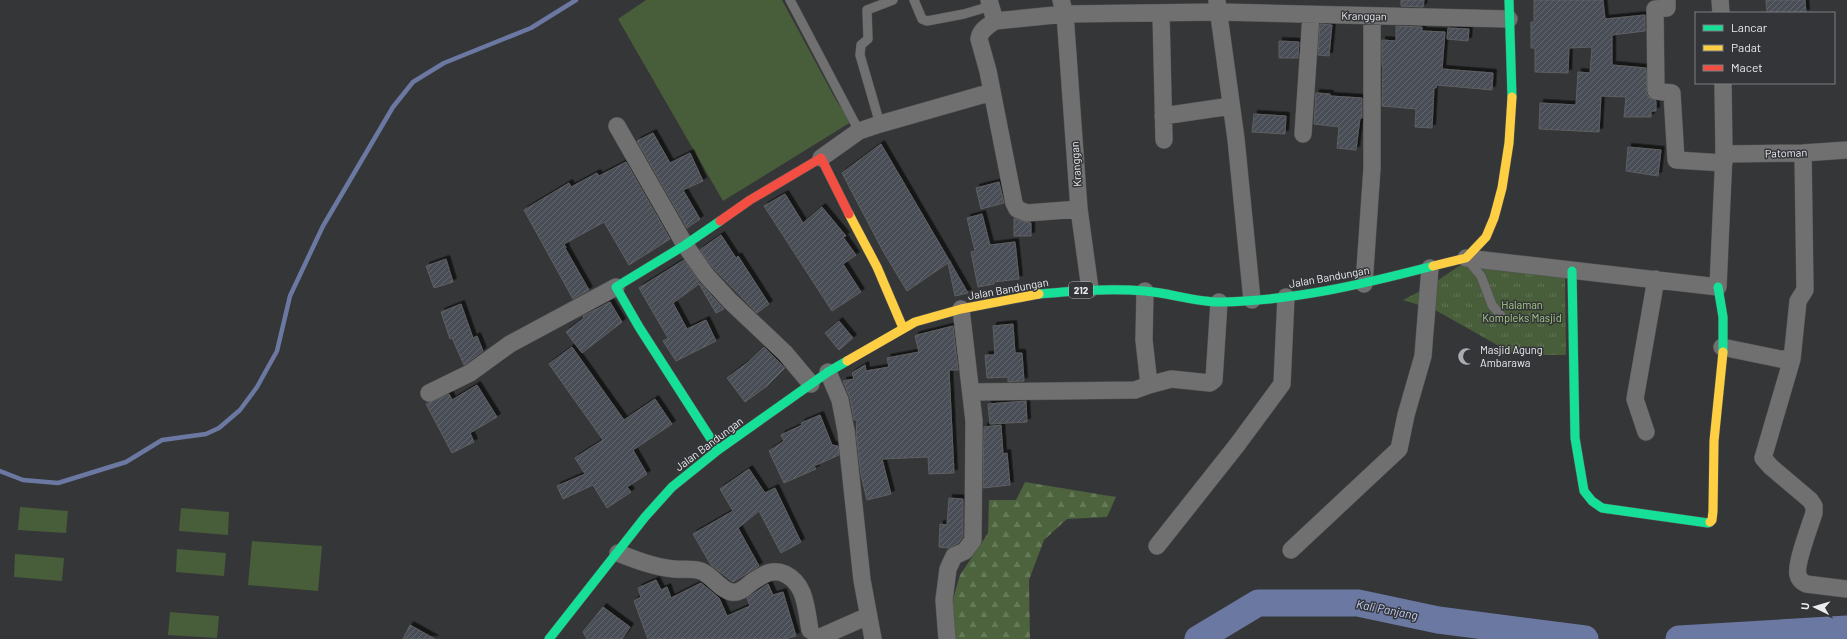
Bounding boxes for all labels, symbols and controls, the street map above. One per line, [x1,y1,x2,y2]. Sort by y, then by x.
street label: Kranggan [1341,9,1387,22]
legend [1695,12,1835,84]
text: Lancar [1731,20,1768,34]
text: Padat [1731,40,1761,54]
text: Macet [1731,60,1763,74]
street label: Kranggan [1067,141,1084,187]
street label: Patoman [1764,145,1808,160]
street label: Jalan Bandungan [1287,263,1370,290]
street label: Jalan Bandungan [966,275,1049,302]
road number: 212 [1069,282,1093,298]
park label: Halaman Kompleks Masjid [1482,298,1562,324]
place label: Masjid Agung Ambarawa [1480,343,1543,369]
mosque icon: Masjid Agung Ambarawa [1457,346,1477,366]
street label: Jalan Bandungan [672,414,745,473]
north arrow [1795,587,1835,627]
water label: Kali Panjang [1355,596,1419,622]
text: U [1798,602,1811,610]

